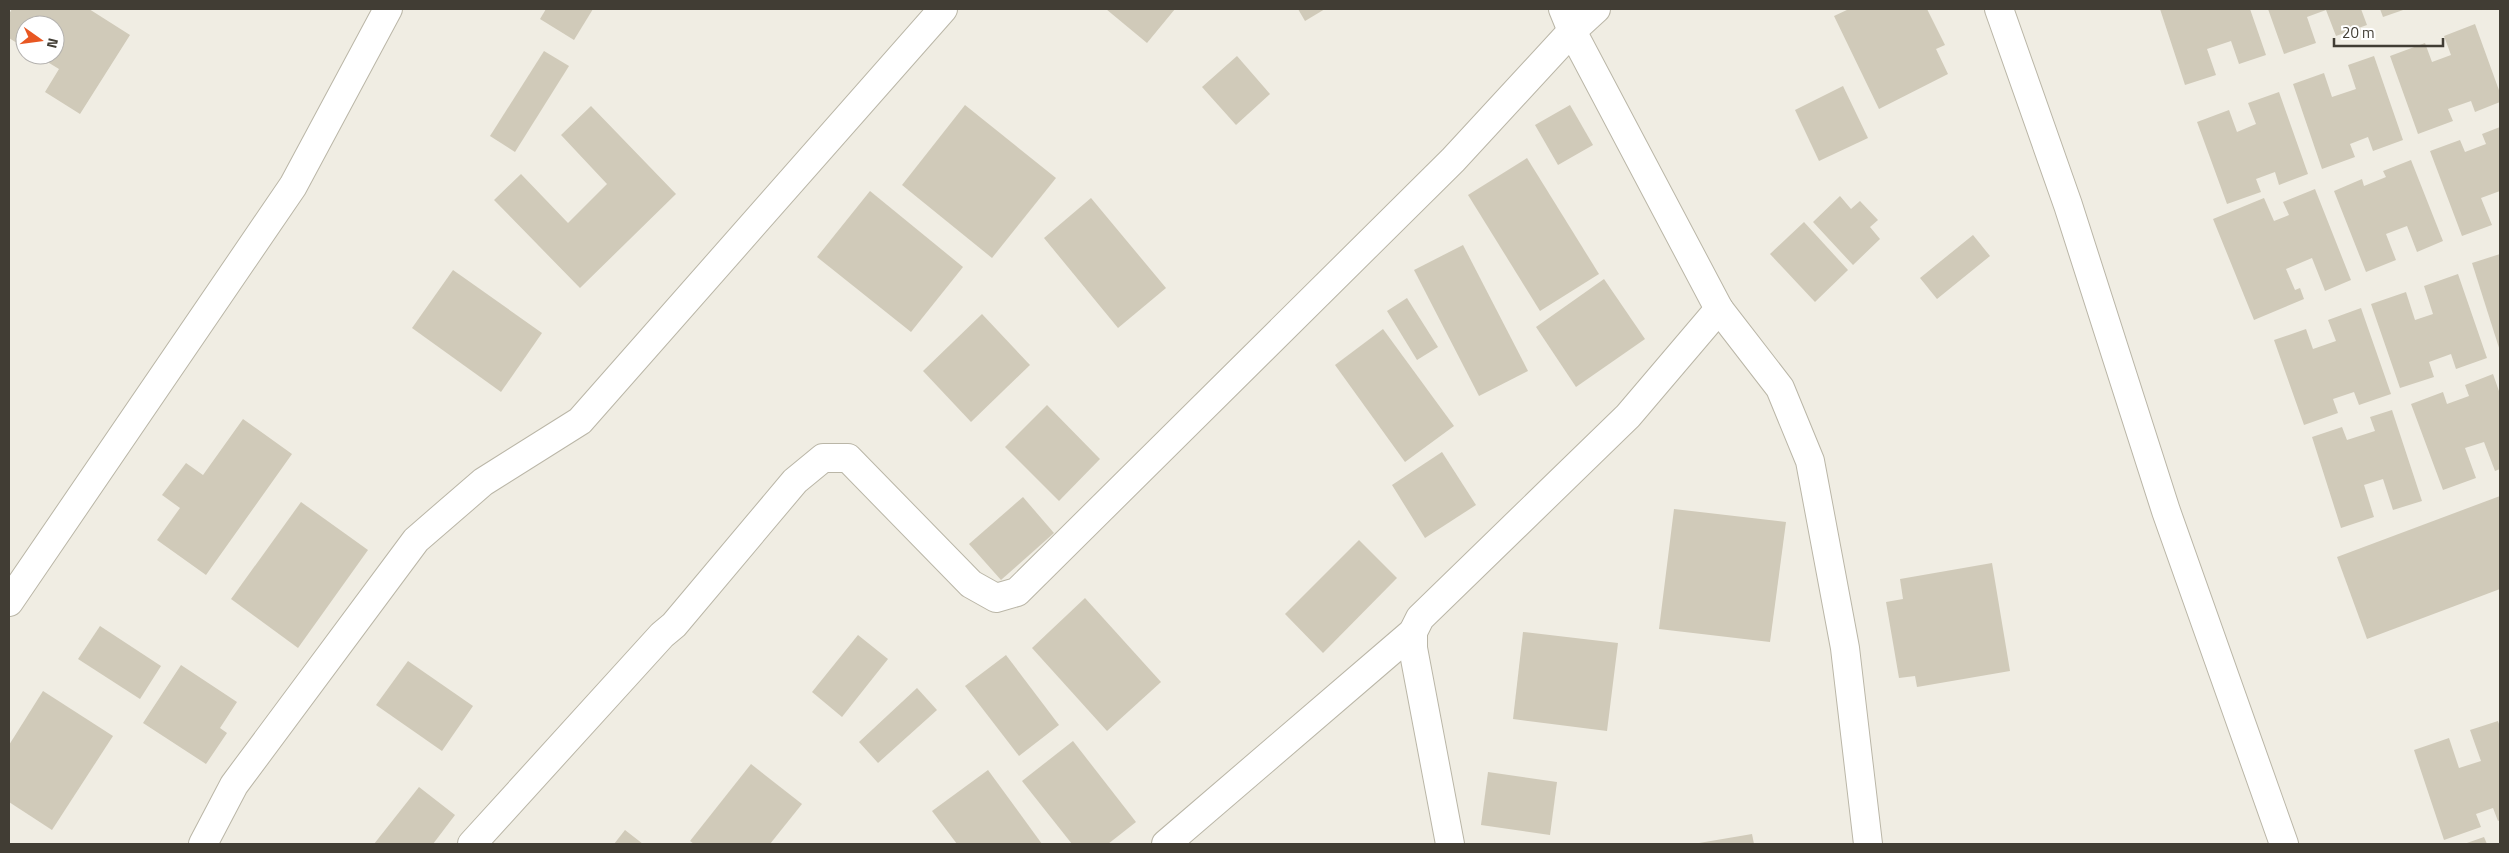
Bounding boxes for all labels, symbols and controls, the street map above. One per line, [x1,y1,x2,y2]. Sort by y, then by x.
north arrow [15,15,65,65]
scale bar [2334,15,2443,47]
text: 20 m [2342,21,2375,44]
text: N [42,36,64,51]

